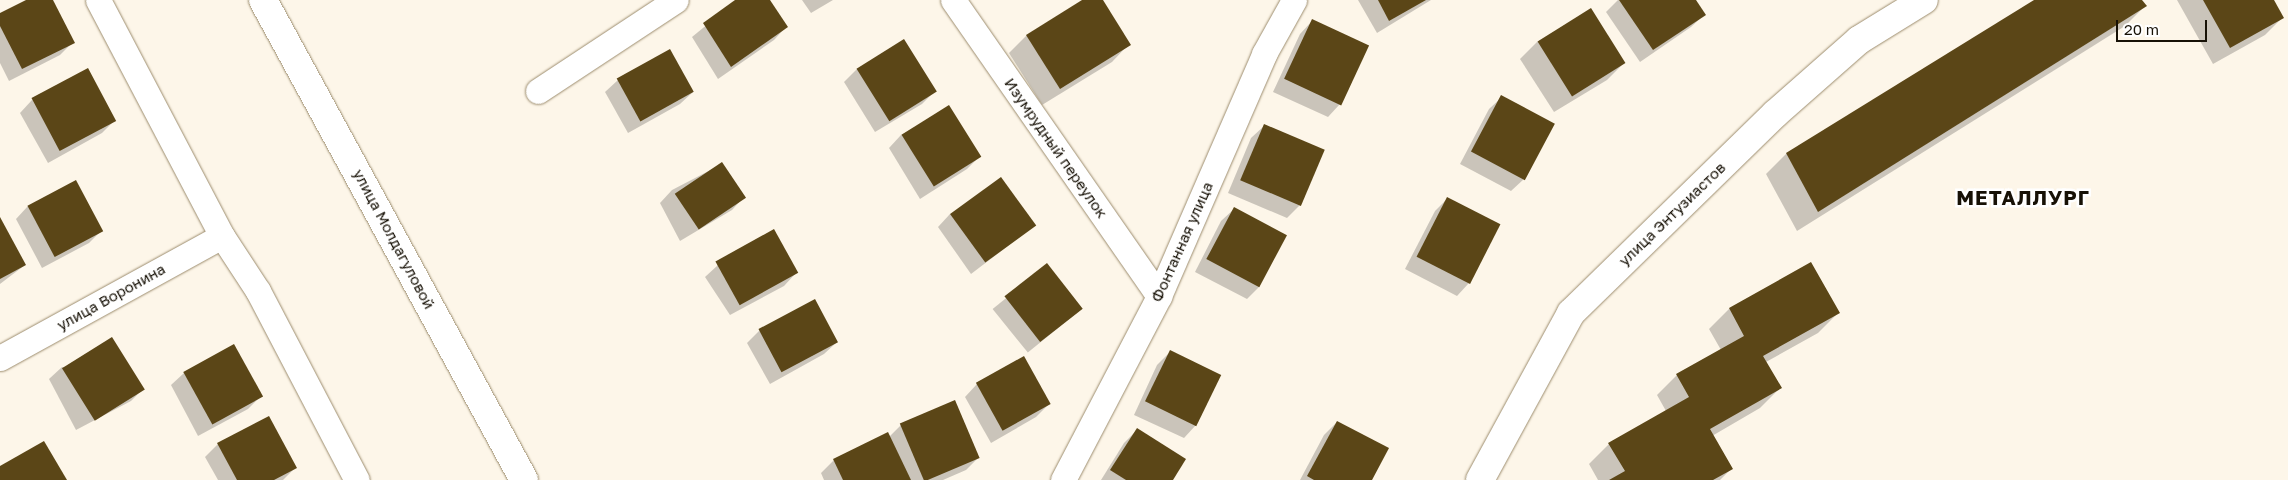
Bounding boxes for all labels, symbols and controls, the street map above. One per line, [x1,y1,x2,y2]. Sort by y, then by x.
scale bar [2118,10,2209,42]
text: 20 m [2124,20,2159,38]
street label: Изумрудный переулок [1001,74,1111,222]
street label: улица Энтузиастов [1615,159,1729,269]
street label: улица Молдагуловой [350,166,438,312]
street label: Фонтанная улица [1147,179,1217,305]
district label: МЕТАЛЛУРГ [1955,185,2091,209]
street label: улица Воронина [54,260,168,334]

